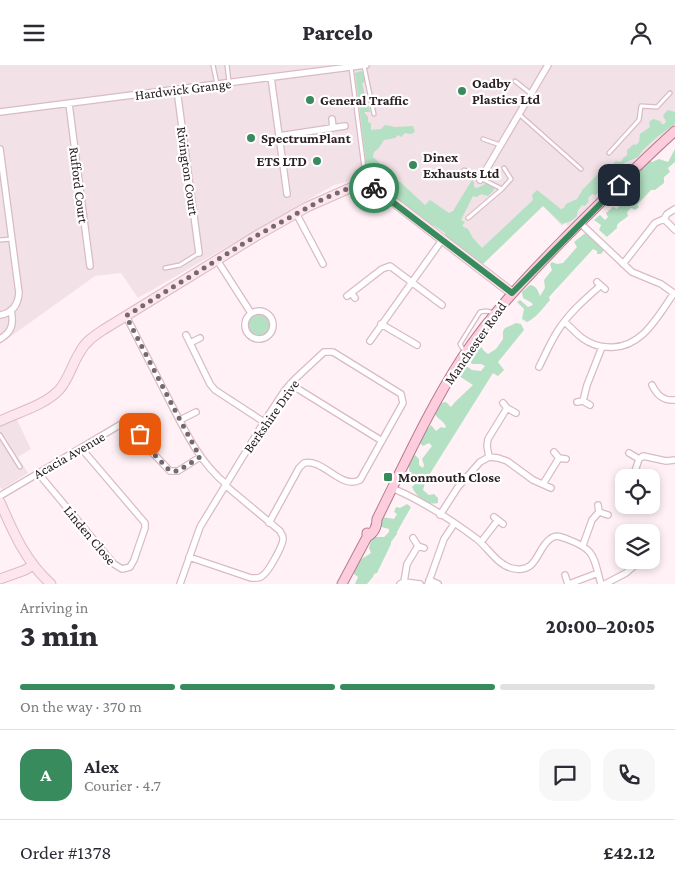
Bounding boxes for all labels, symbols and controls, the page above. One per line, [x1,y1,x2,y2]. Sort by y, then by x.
icon: menu [20,19,48,47]
icon: person [627,19,655,47]
text: Parcelo [302,20,373,45]
street label: Hardwick Grange [134,75,232,103]
place label: Oadby Plastics Ltd [472,75,540,107]
marker: Oadby Plastics Ltd [456,85,468,97]
place label: General Traffic [320,92,409,108]
marker: General Traffic [304,94,316,106]
street label: Rivington Court [174,125,202,217]
place label: SpectrumPlant [261,130,352,146]
marker: SpectrumPlant [245,132,257,144]
street label: Rufford Court [66,146,92,225]
place label: Dinex Exhausts Ltd [423,149,500,181]
place label: ETS LTD [257,153,307,169]
marker: ETS LTD [311,155,323,167]
marker: Dinex Exhausts Ltd [407,159,419,171]
courier [349,163,399,213]
pin [598,164,640,206]
icon: home [605,171,633,199]
icon: bike [360,174,388,202]
street label: Manchester Road [441,298,510,387]
street label: Berkshire Drive [240,376,302,456]
pin [119,413,161,455]
icon: bag [126,420,154,448]
street label: Acacia Avenue [30,428,108,482]
place label: Monmouth Close [398,469,501,485]
map controls [615,469,660,569]
button: locate [615,469,660,514]
marker: Monmouth Close [382,471,394,483]
street label: Linden Close [61,502,119,568]
button: layers [615,524,660,569]
text: Arriving in [20,599,88,616]
text: 20:00–20:05 [546,616,655,637]
text: 3 min [20,617,98,653]
text: On the way · 370 m [20,698,142,715]
button: chat [539,749,591,801]
button: phone [603,749,655,801]
text: Alex [84,756,119,777]
text: A [40,764,52,785]
text: Courier · 4.7 [84,777,161,794]
text: Order #1378 [20,842,112,863]
text: £42.12 [603,842,655,863]

